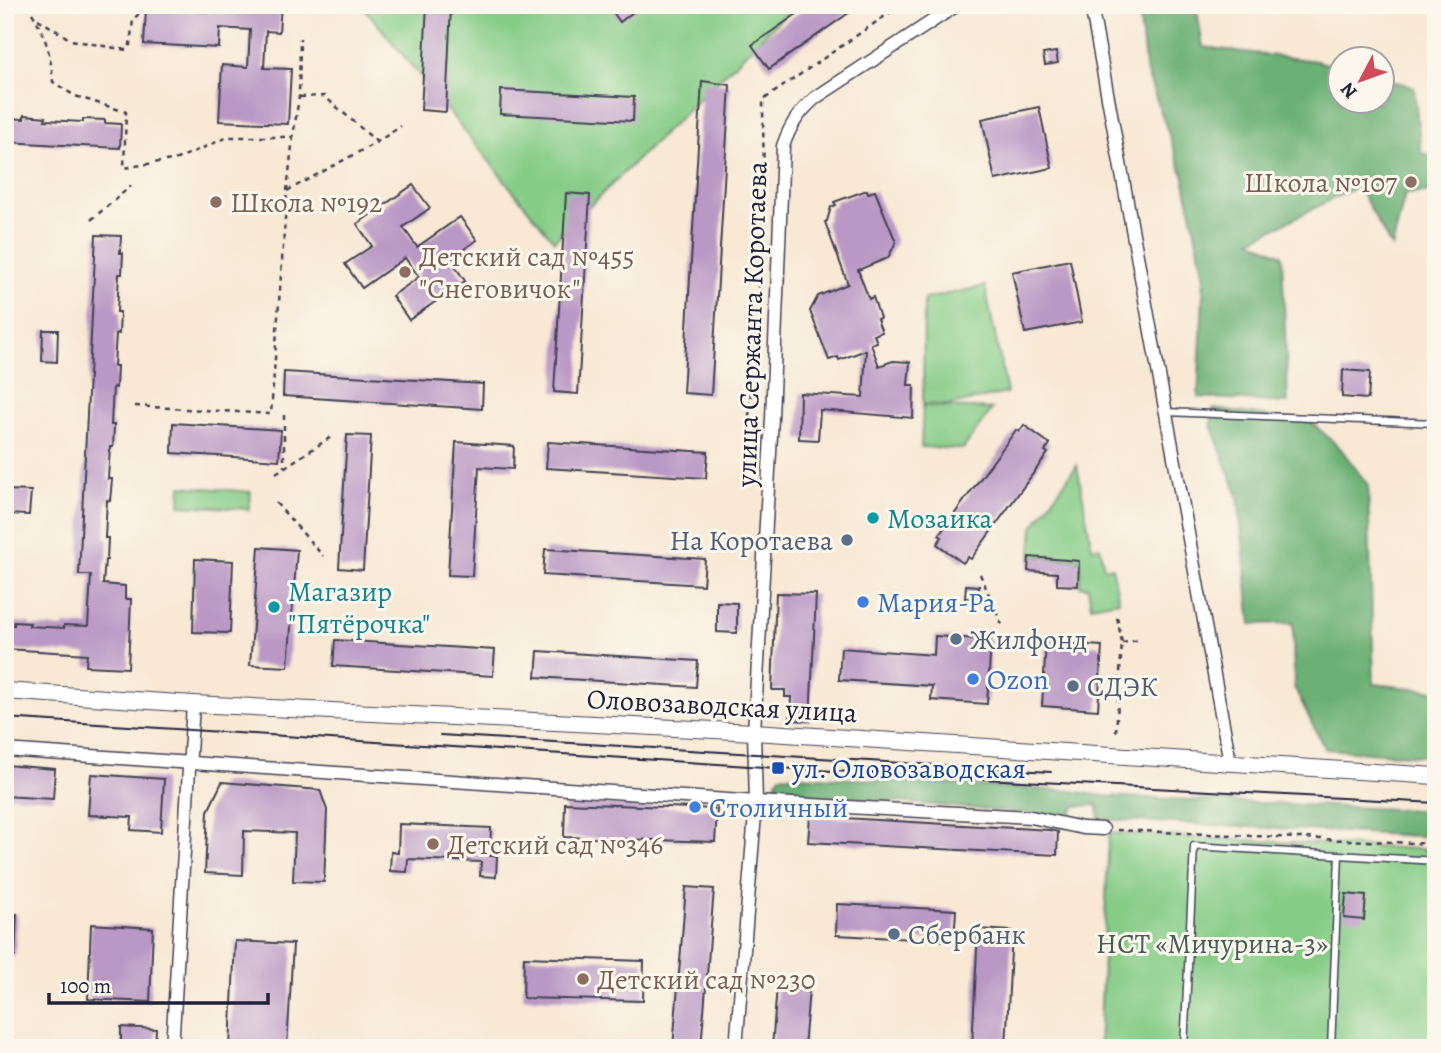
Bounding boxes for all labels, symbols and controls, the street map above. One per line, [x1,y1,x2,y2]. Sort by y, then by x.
north arrow [1326,46,1396,116]
text: N [1334,77,1363,104]
street label: улица Сержанта Коротаева [727,160,777,489]
place label: Школа №107 [1244,164,1397,202]
marker: Школа №107 [1403,174,1419,190]
place label: Школа №192 [230,184,382,222]
marker: Школа №192 [208,194,224,210]
place label: Детский сад №455 "Снеговичок" [419,238,635,308]
marker: Детский сад №455 "Снеговичок" [397,264,413,280]
place label: Мозаика [887,500,993,538]
marker: Мозаика [865,510,881,526]
place label: На Коротаева [670,522,833,560]
marker: На Коротаева [839,532,855,548]
place label: Магазир "Пятёрочка" [288,573,430,643]
place label: Мария-Ра [877,584,996,622]
marker: Мария-Ра [855,594,871,610]
marker: Магазир "Пятёрочка" [266,599,282,615]
place label: Жилфонд [970,621,1087,659]
marker: Жилфонд [948,631,964,647]
place label: Ozon [987,661,1049,699]
place label: СДЭК [1087,668,1158,706]
marker: Ozon [965,671,981,687]
marker: СДЭК [1065,678,1081,694]
street label: Оловозаводская улица [586,680,858,732]
place label: ул. Оловозаводская [791,750,1026,788]
marker: ул. Оловозаводская [770,760,786,776]
place label: Столичный [709,789,848,827]
marker: Столичный [687,799,703,815]
place label: Детский сад №346 [447,826,663,864]
marker: Детский сад №346 [425,836,441,852]
place label: Сбербанк [908,916,1026,954]
park label: НСТ «Мичурина-3» [1096,925,1328,963]
marker: Сбербанк [886,926,902,942]
place label: Детский сад №230 [597,961,816,999]
scale bar [49,962,268,1006]
marker: Детский сад №230 [575,971,591,987]
text: 100 m [60,972,111,1000]

